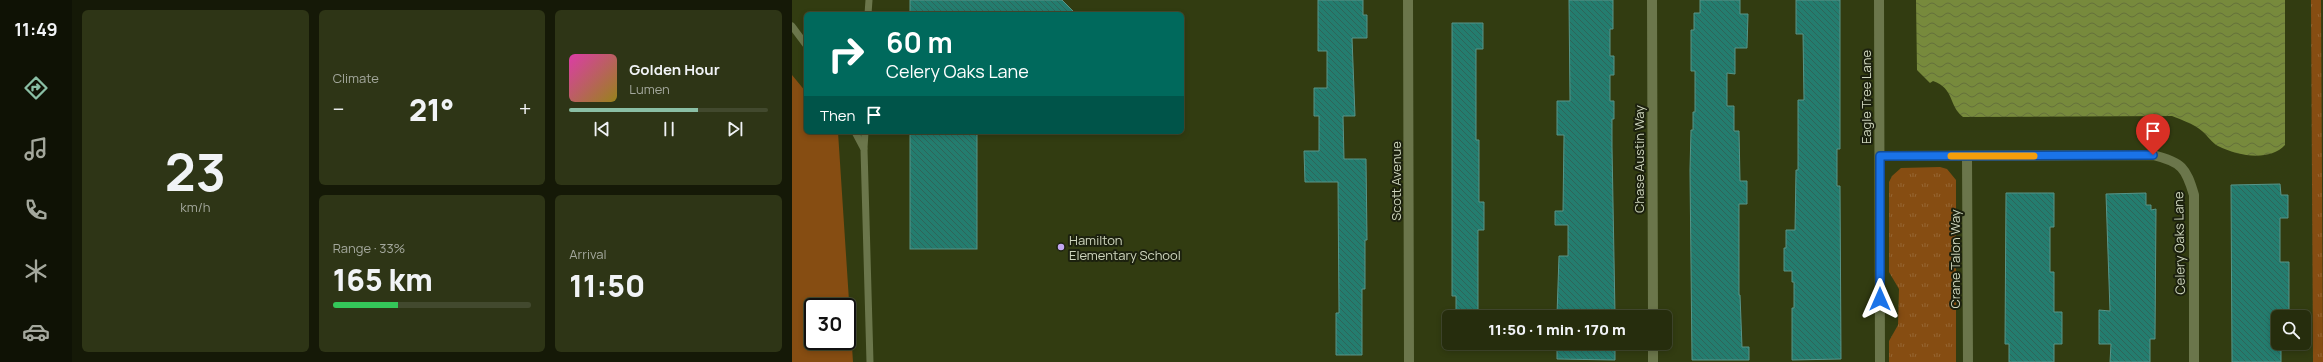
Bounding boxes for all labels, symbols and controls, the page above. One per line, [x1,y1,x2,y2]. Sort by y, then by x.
text: 11:49 [14,17,58,41]
text: 60 m [886,23,953,61]
icon: right [820,28,872,80]
street label: Eagle Tree Lane [1857,50,1875,144]
text: Golden Hour [629,59,720,80]
text: Celery Oaks Lane [886,59,1029,83]
text: Climate [333,69,379,87]
icon: directions [22,74,50,102]
text: Lumen [629,80,670,98]
text: 21° [409,89,454,130]
text: − [333,94,345,124]
text: + [519,94,531,124]
icon: arrive [863,104,885,126]
text: Then [820,105,855,126]
street label: Chase Austin Way [1630,105,1648,213]
pin [2136,114,2170,155]
icon: previous [591,118,613,140]
icon: pause [658,118,680,140]
icon: next [724,118,746,140]
icon: arrive [2142,120,2164,142]
icon: music [22,135,50,163]
text: 23 [165,136,226,207]
street label: Scott Avenue [1387,141,1405,221]
street label: Celery Oaks Lane [2169,191,2189,295]
icon: phone [22,196,50,224]
text: km/h [180,198,210,216]
street label: Crane Talon Way [1946,209,1964,309]
place label: Hamilton Elementary School [1069,231,1181,264]
text: Range · 33% [333,239,405,257]
marker: Hamilton Elementary School [1056,242,1066,252]
text: Arrival [569,245,606,263]
icon: climate [22,257,50,285]
text: 165 km [333,259,433,300]
text: 11:50 [569,265,645,306]
position arrow [1859,278,1901,320]
speed limit sign: 30 [804,298,856,350]
map controls [2271,310,2311,350]
button: search [2271,310,2311,350]
icon: car [22,318,50,346]
text: 11:50 · 1 min · 170 m [1488,319,1626,340]

